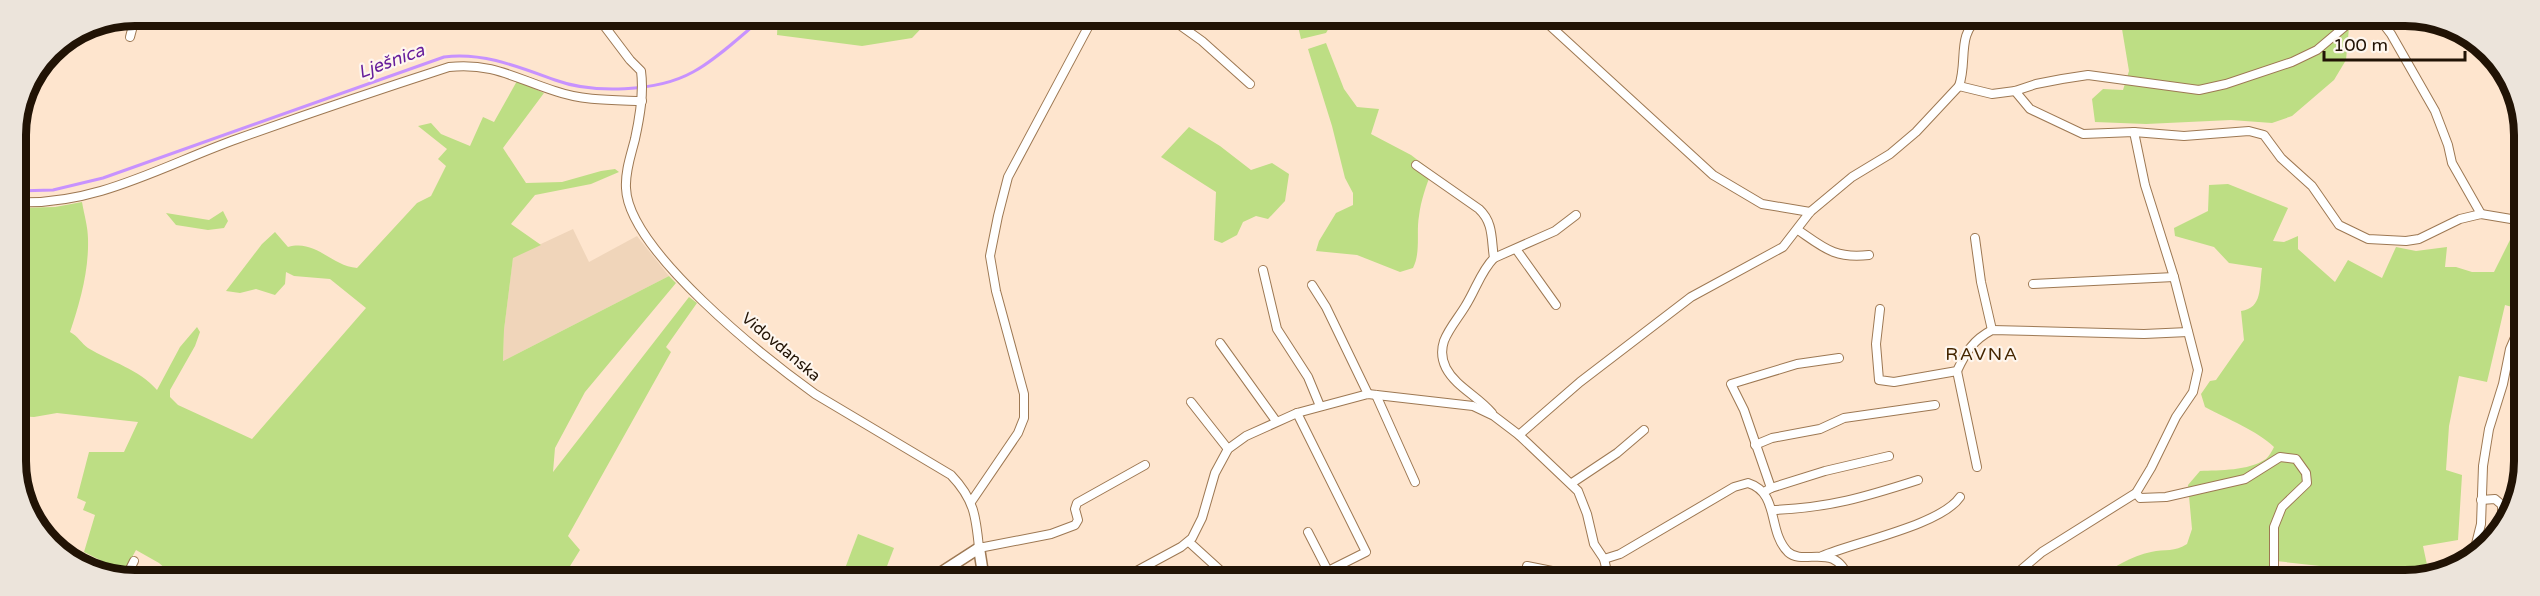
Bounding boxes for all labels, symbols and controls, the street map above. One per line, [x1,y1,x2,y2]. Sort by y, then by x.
scale bar [2324,24,2465,62]
text: 100 m [2333,34,2388,56]
water label: Lješnica [355,39,428,83]
street label: Vidovdanska [737,308,825,386]
district label: RAVNA [1945,343,2019,365]

